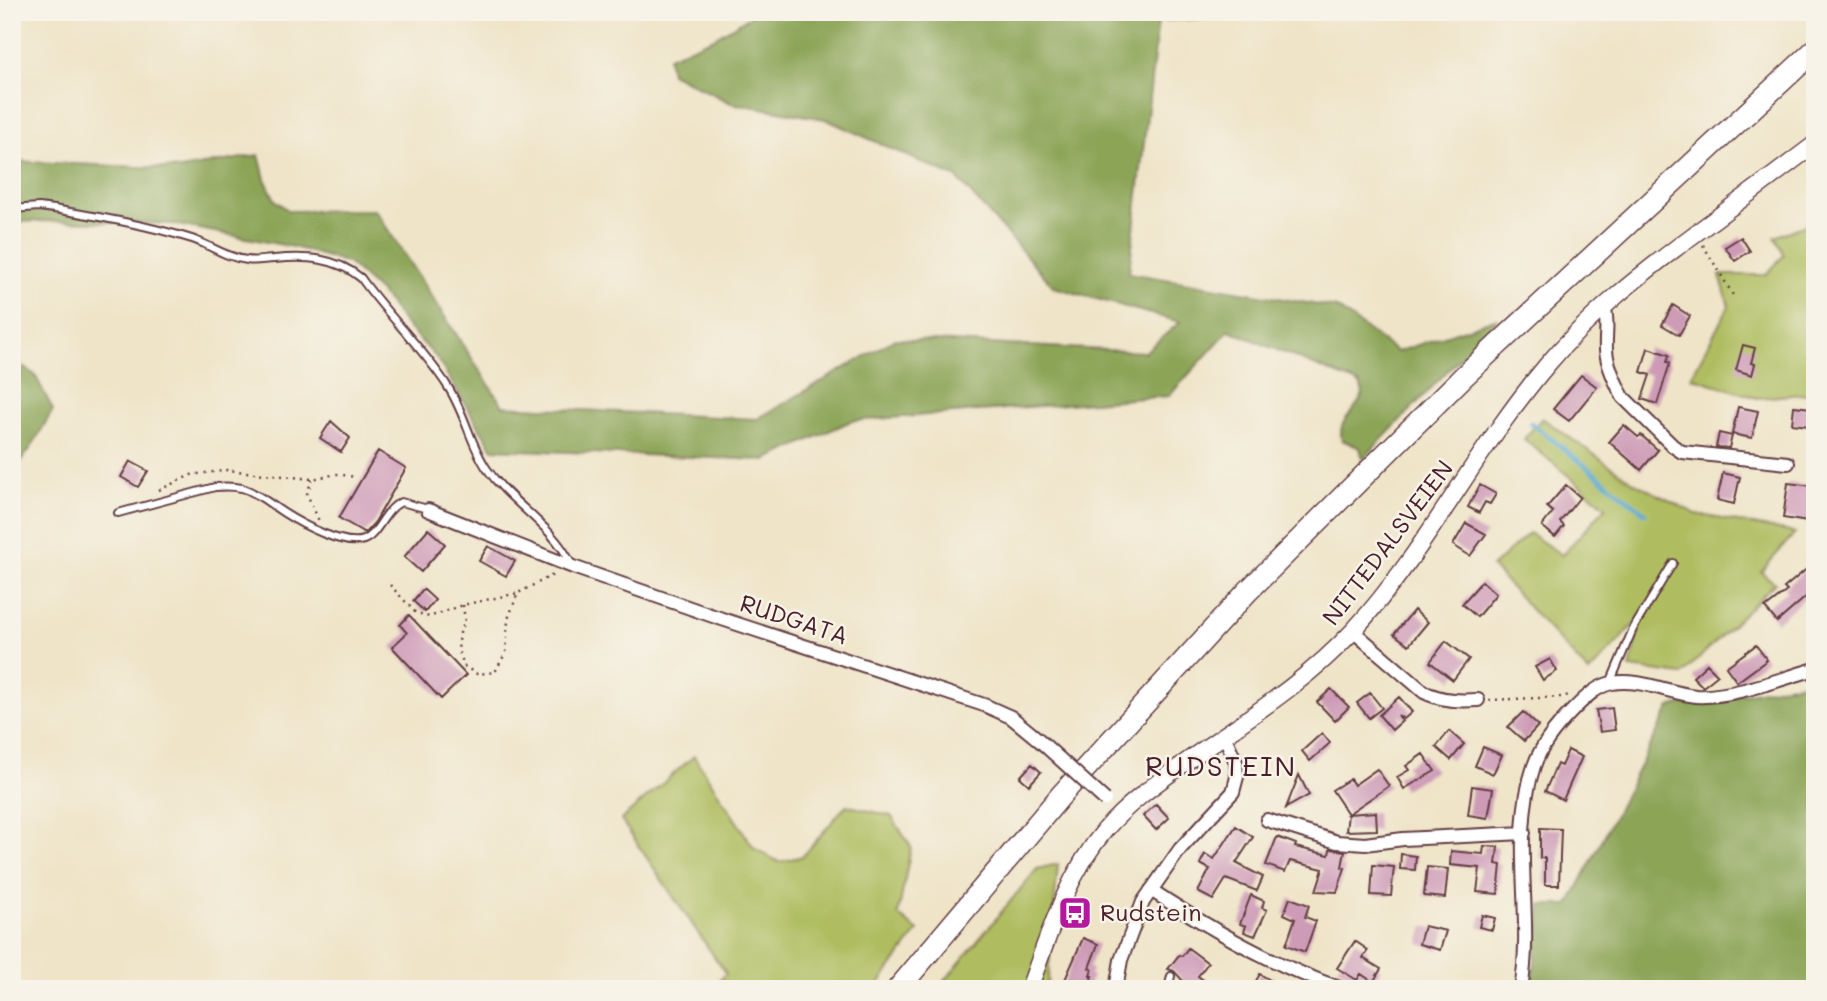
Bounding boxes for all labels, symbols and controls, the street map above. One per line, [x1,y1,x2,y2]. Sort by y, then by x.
street label: NITTEDALSVEIEN [1315,453,1459,631]
street label: RUDGATA [736,586,853,651]
district label: RUDSTEIN [1145,747,1297,783]
bus stop icon: Rudstein [1056,894,1094,932]
place label: Rudstein [1100,896,1201,927]

